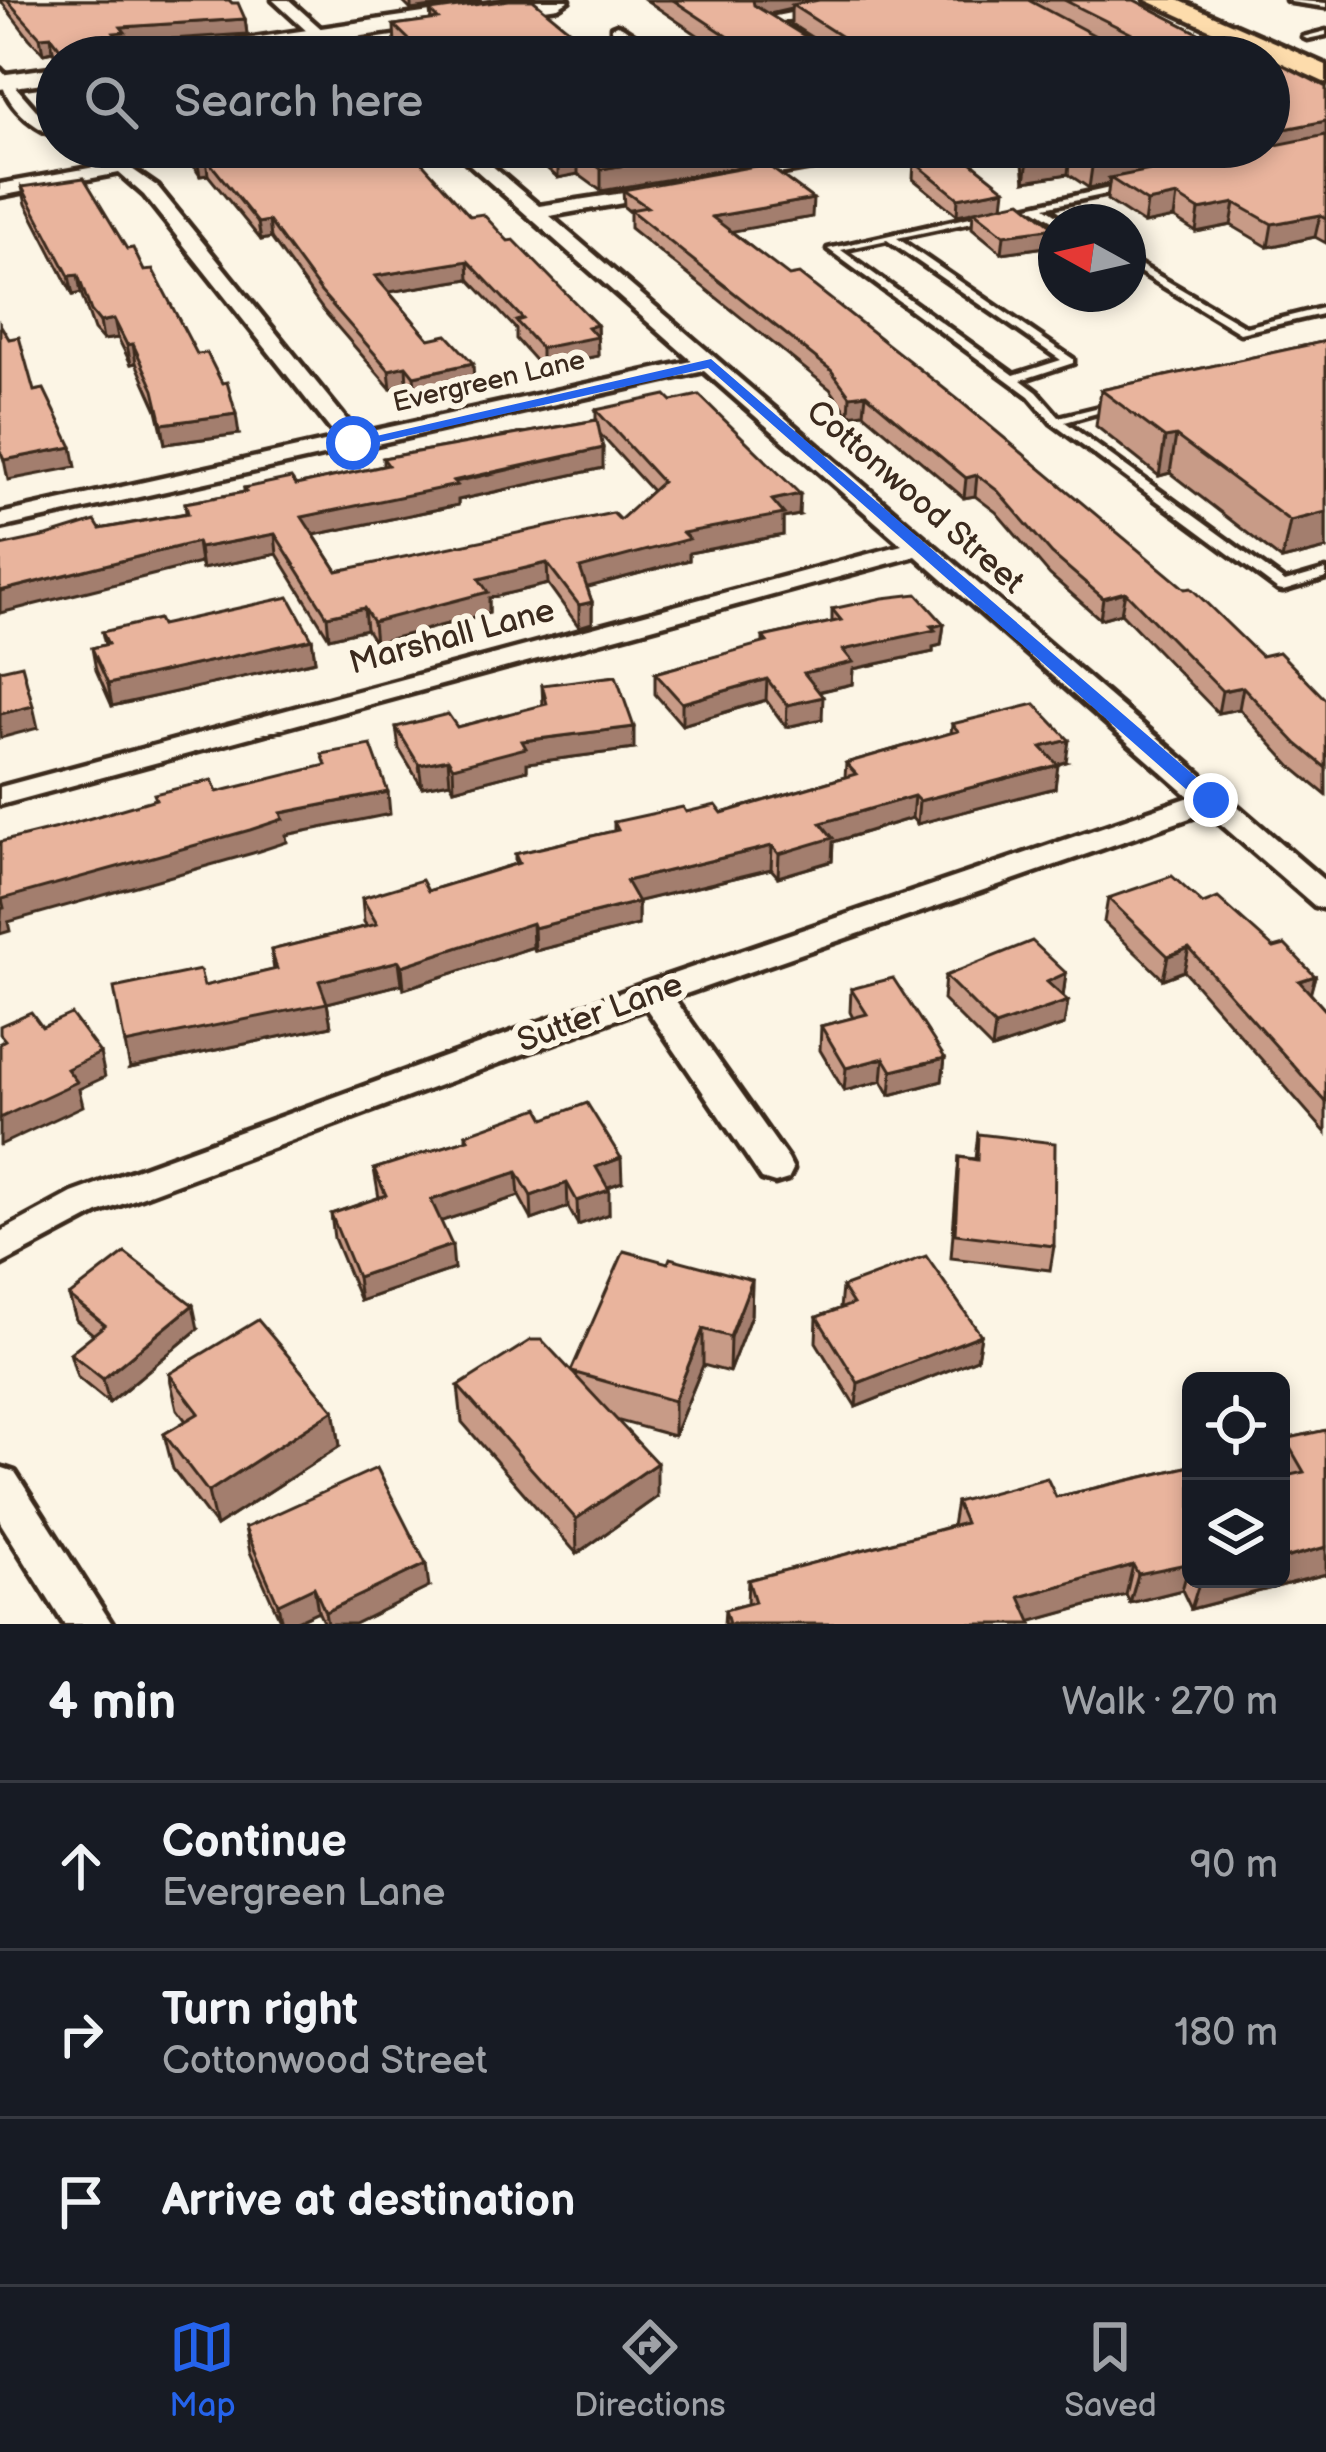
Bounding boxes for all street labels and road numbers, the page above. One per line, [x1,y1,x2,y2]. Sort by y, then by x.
street label: Evergreen Lane [390,344,588,420]
street label: Cottonwood Street [798,392,1032,602]
street label: Marshall Lane [345,590,559,684]
street label: Sutter Lane [512,965,688,1061]

